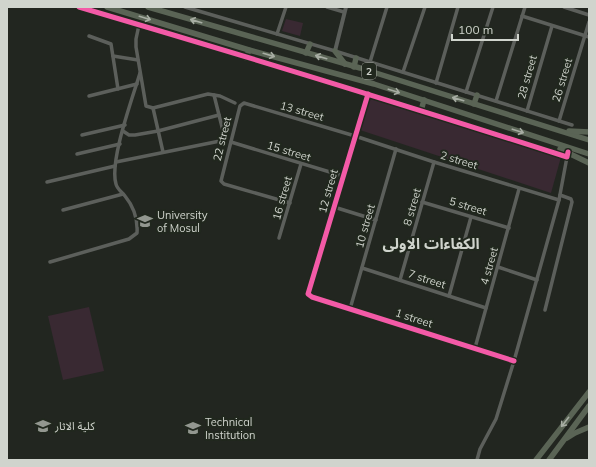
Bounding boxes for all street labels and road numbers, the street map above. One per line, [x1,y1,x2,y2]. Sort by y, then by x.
street label: 28 street [514,53,540,101]
street label: 26 street [549,56,575,104]
road number: 2 [362,63,376,79]
street label: 13 street [278,98,326,124]
street label: 22 street [210,115,234,163]
street label: 15 street [265,138,313,164]
street label: 2 street [439,148,480,172]
street label: 12 street [315,167,341,215]
street label: 16 street [269,174,295,222]
street label: 8 street [400,186,424,227]
street label: 5 street [448,194,489,218]
street label: 10 street [352,202,378,250]
street label: 4 street [477,245,501,286]
street label: 7 street [407,266,448,292]
street label: 1 street [394,305,435,331]

